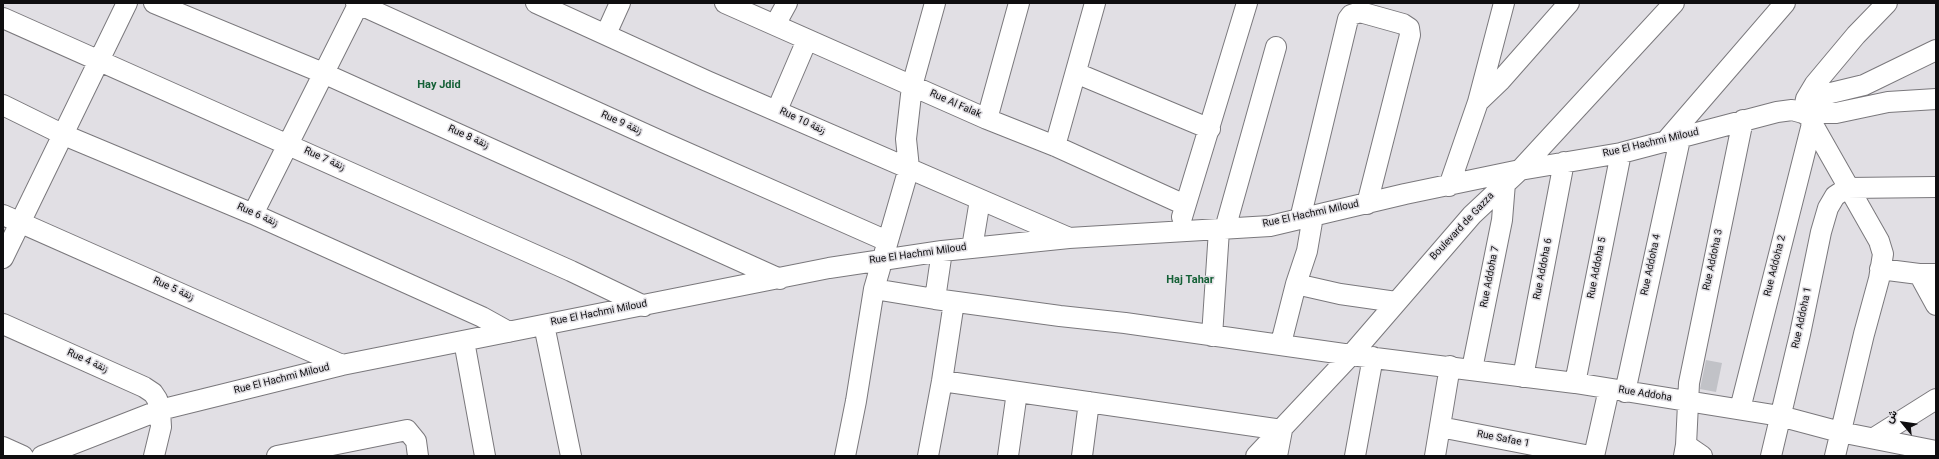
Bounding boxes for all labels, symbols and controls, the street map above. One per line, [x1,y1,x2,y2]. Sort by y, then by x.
district label: Hay Jdid [417,79,461,93]
street label: Rue Al Falak [927,88,983,122]
street label: Rue 10 زنقة [777,106,827,138]
street label: Rue 9 زنقة [599,110,643,138]
street label: Rue 8 زنقة [446,124,490,152]
street label: Rue El Hachmi Miloud [1602,127,1700,161]
street label: Rue 7 زنقة [302,146,346,174]
street label: Boulevard de Gazza [1429,191,1497,263]
street label: Rue El Hachmi Miloud [1262,199,1360,231]
street label: Rue 6 زنقة [235,202,279,230]
street label: Rue Addoha 3 [1702,228,1726,292]
street label: Rue Addoha 4 [1640,233,1664,297]
street label: Rue Addoha 2 [1763,234,1789,298]
street label: Rue Addoha 5 [1586,236,1610,300]
street label: Rue Addoha 6 [1532,237,1556,301]
street label: Rue El Hachmi Miloud [869,242,967,268]
street label: Rue Addoha 7 [1479,245,1503,309]
district label: Haj Tahar [1166,274,1214,288]
street label: Rue 5 زنقة [151,276,195,304]
street label: Rue Addoha 1 [1791,286,1815,350]
street label: Rue El Hachmi Miloud [550,299,648,329]
street label: Rue 4 زنقة [65,348,109,376]
street label: Rue El Hachmi Miloud [233,362,331,398]
street label: Rue Addoha [1617,385,1673,405]
north arrow [1883,403,1923,443]
text: ش [1881,407,1903,427]
street label: Rue Safae 1 [1476,429,1530,451]

